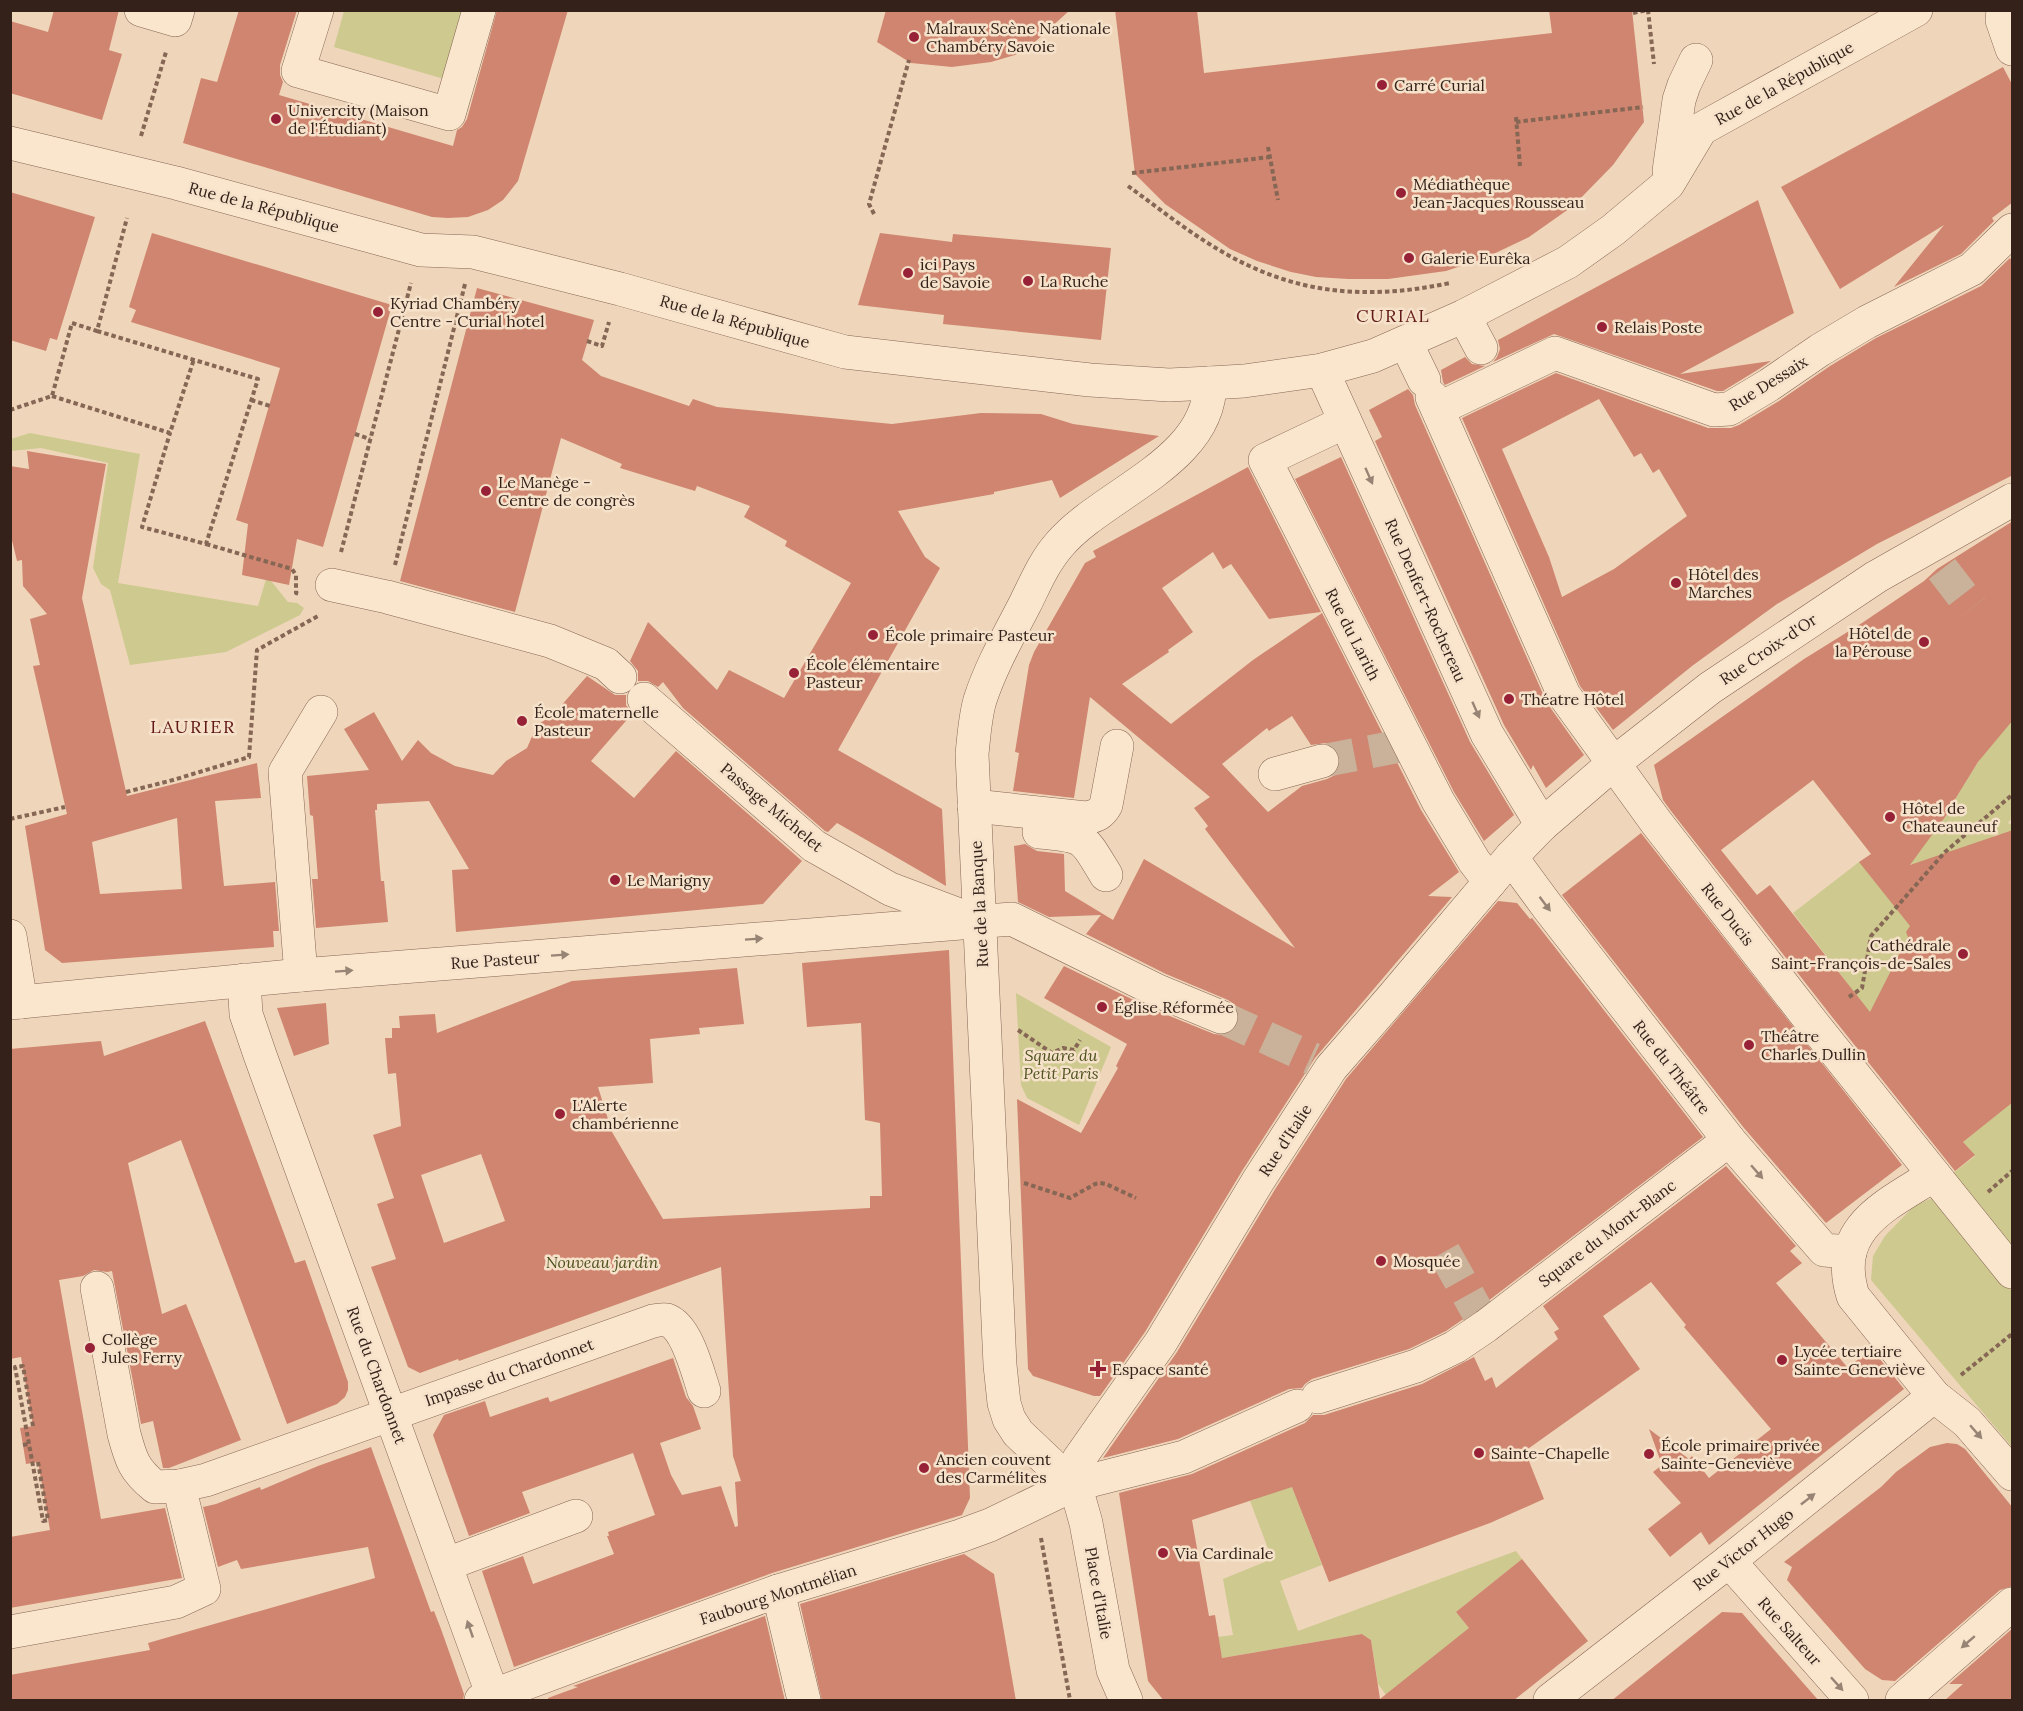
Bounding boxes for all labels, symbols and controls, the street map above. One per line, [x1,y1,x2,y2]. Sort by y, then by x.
place label: Malraux Scène Nationale Chambéry Savoie [926,18,1111,56]
marker: Malraux Scène Nationale Chambéry Savoie [907,30,921,44]
street label: Rue de la République [1711,37,1857,129]
place label: Carré Curial [1394,75,1485,95]
marker: Carré Curial [1375,78,1389,92]
place label: Univercity (Maison de l'Étudiant) [288,100,429,139]
marker: Univercity (Maison de l'Étudiant) [269,112,283,126]
place label: Médiathèque Jean-Jacques Rousseau [1412,174,1585,212]
street label: Rue de la République [187,177,342,237]
marker: Médiathèque Jean-Jacques Rousseau [1394,186,1408,200]
place label: Galerie Eurêka [1421,248,1530,268]
marker: Galerie Eurêka [1402,251,1416,265]
place label: ici Pays de Savoie [920,254,990,292]
marker: ici Pays de Savoie [901,266,915,280]
place label: La Ruche [1040,271,1109,291]
marker: La Ruche [1021,274,1035,288]
street label: Rue de la République [658,290,813,352]
place label: Kyriad Chambéry Centre - Curial hotel [390,293,544,331]
district label: CURIAL [1356,304,1430,327]
marker: Kyriad Chambéry Centre - Curial hotel [371,305,385,319]
place label: Relais Poste [1614,317,1703,337]
marker: Relais Poste [1595,320,1609,334]
street label: Rue Dessaix [1725,351,1812,415]
one-way arrow [1364,467,1374,485]
place label: Le Manège - Centre de congrès [498,472,635,510]
marker: Le Manège - Centre de congrès [479,484,493,498]
street label: Rue Denfert-Rochereau [1381,515,1471,685]
place label: Hôtel des Marches [1688,564,1759,602]
marker: Hôtel des Marches [1669,576,1683,590]
street label: Rue du Larith [1321,584,1385,684]
street label: Rue Croix-d'Or [1716,609,1820,689]
place label: Hôtel de la Pérouse [1835,623,1912,661]
place label: École primaire Pasteur [885,625,1054,645]
marker: École primaire Pasteur [866,628,880,642]
marker: Hôtel de la Pérouse [1917,635,1931,649]
place label: École élémentaire Pasteur [806,654,940,692]
marker: École élémentaire Pasteur [787,666,801,680]
place label: Théatre Hôtel [1521,689,1624,709]
marker: Théatre Hôtel [1502,692,1516,706]
place label: École maternelle Pasteur [534,702,659,740]
one-way arrow [1471,702,1481,720]
marker: École maternelle Pasteur [515,714,529,728]
district label: LAURIER [150,715,236,738]
street label: Passage Michelet [717,758,828,856]
place label: Hôtel de Chateauneuf [1902,798,1998,836]
marker: Hôtel de Chateauneuf [1883,810,1897,824]
street label: Rue de la Banque [966,840,992,968]
place label: Le Marigny [627,870,711,890]
marker: Le Marigny [608,873,622,887]
street label: Rue Ducis [1697,879,1759,949]
one-way arrow [1539,896,1552,912]
one-way arrow [745,935,764,944]
place label: Cathédrale Saint-François-de-Sales [1771,935,1951,973]
street label: Rue Pasteur [450,947,540,973]
marker: Cathédrale Saint-François-de-Sales [1956,947,1970,961]
one-way arrow [550,950,569,959]
one-way arrow [335,967,354,976]
place label: Église Réformée [1114,997,1234,1017]
marker: Église Réformée [1095,1000,1109,1014]
street label: Rue du Théâtre [1629,1016,1715,1118]
place label: Théâtre Charles Dullin [1761,1026,1866,1064]
marker: Théâtre Charles Dullin [1742,1038,1756,1052]
park label: Square du Petit Paris [1023,1045,1099,1083]
place label: L'Alerte chambérienne [572,1095,679,1133]
street label: Rue d'Italie [1254,1100,1316,1180]
marker: L'Alerte chambérienne [553,1107,567,1121]
one-way arrow [1750,1165,1764,1180]
street label: Square du Mont-Blanc [1534,1175,1680,1291]
place label: Mosquée [1393,1251,1461,1271]
park label: Nouveau jardin [546,1252,658,1272]
marker: Mosquée [1374,1254,1388,1268]
street label: Rue du Chardonnet [343,1304,411,1447]
place label: Collège Jules Ferry [101,1329,182,1367]
street label: Impasse du Chardonnet [422,1333,597,1410]
marker: Collège Jules Ferry [83,1341,97,1355]
place label: Lycée tertiaire Sainte-Geneviève [1794,1341,1925,1379]
marker: Lycée tertiaire Sainte-Geneviève [1775,1353,1789,1367]
place label: Espace santé [1112,1359,1209,1379]
marker: Espace santé [1089,1360,1107,1378]
one-way arrow [1969,1424,1982,1439]
place label: École primaire privée Sainte-Geneviève [1661,1435,1820,1473]
place label: Sainte-Chapelle [1491,1443,1610,1463]
marker: Sainte-Chapelle [1472,1446,1486,1460]
marker: École primaire privée Sainte-Geneviève [1642,1447,1656,1461]
place label: Ancien couvent des Carmélites [935,1449,1052,1487]
marker: Ancien couvent des Carmélites [917,1461,931,1475]
one-way arrow [1800,1493,1815,1505]
street label: Rue Victor Hugo [1689,1504,1797,1594]
place label: Via Cardinale [1174,1543,1274,1563]
street label: Place d'Italie [1081,1545,1117,1641]
marker: Via Cardinale [1156,1546,1170,1560]
street label: Faubourg Montmélian [697,1559,859,1629]
street label: Rue Salteur [1754,1593,1826,1670]
one-way arrow [464,1620,474,1638]
one-way arrow [1961,1635,1976,1649]
one-way arrow [1830,1676,1843,1691]

